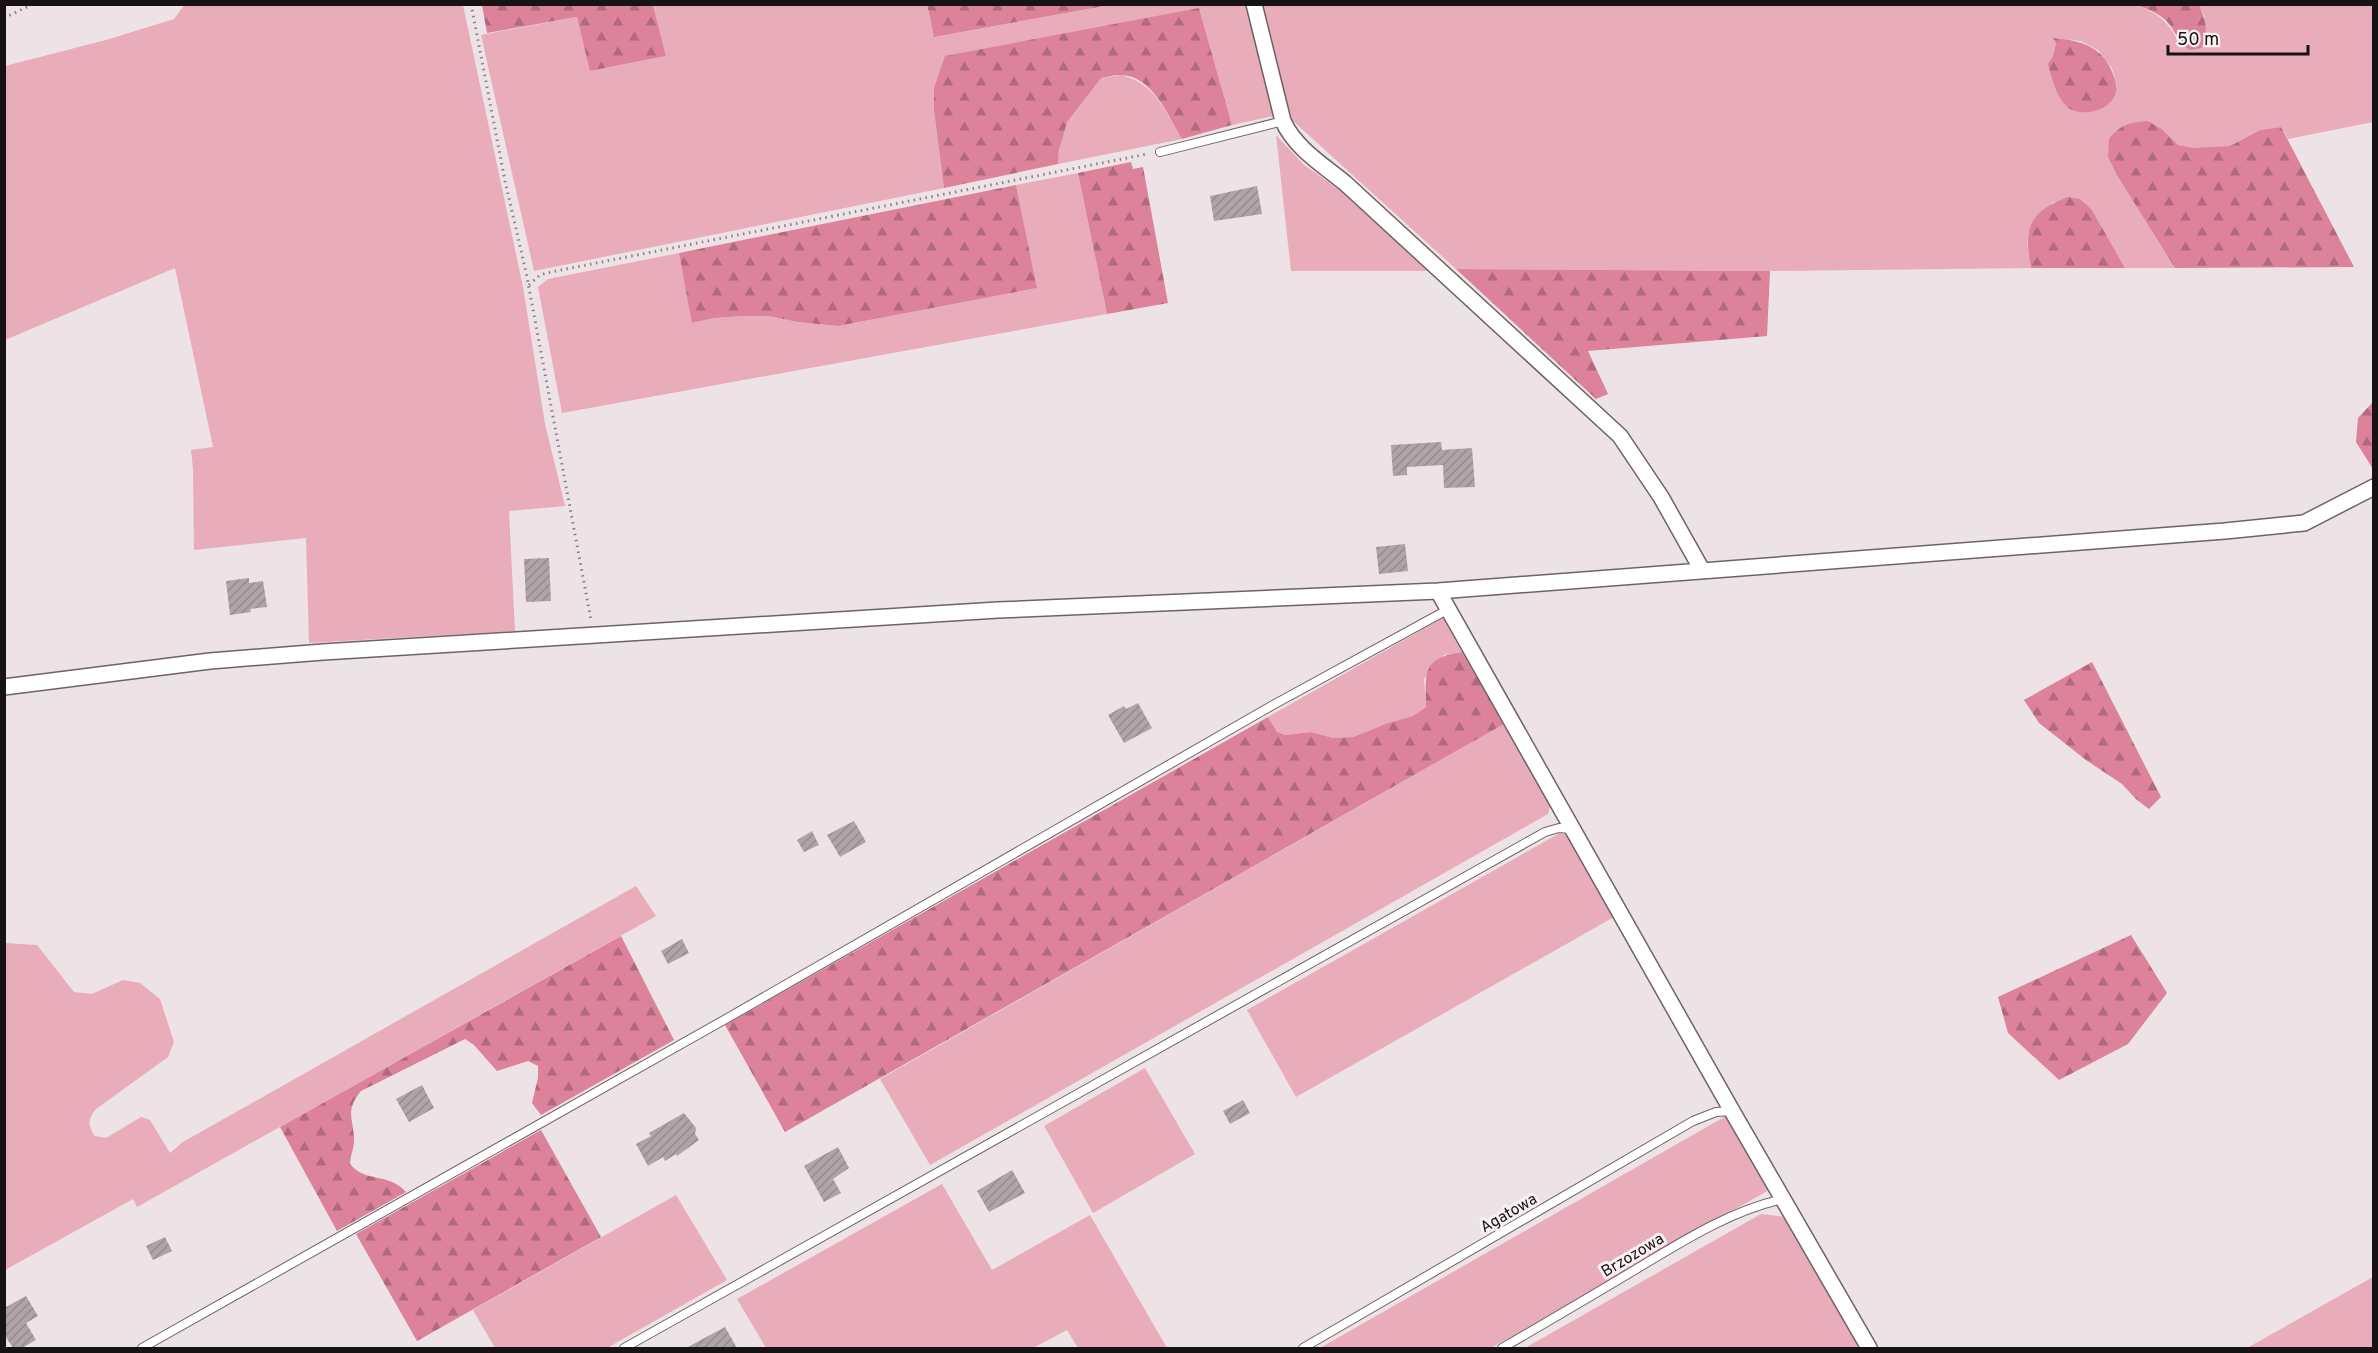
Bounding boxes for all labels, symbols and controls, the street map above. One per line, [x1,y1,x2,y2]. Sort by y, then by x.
scale bar [2168,18,2308,56]
text: 50 m [2177,29,2219,52]
street label: Agatowa [1477,1190,1541,1238]
street label: Brzozowa [1598,1229,1668,1283]

